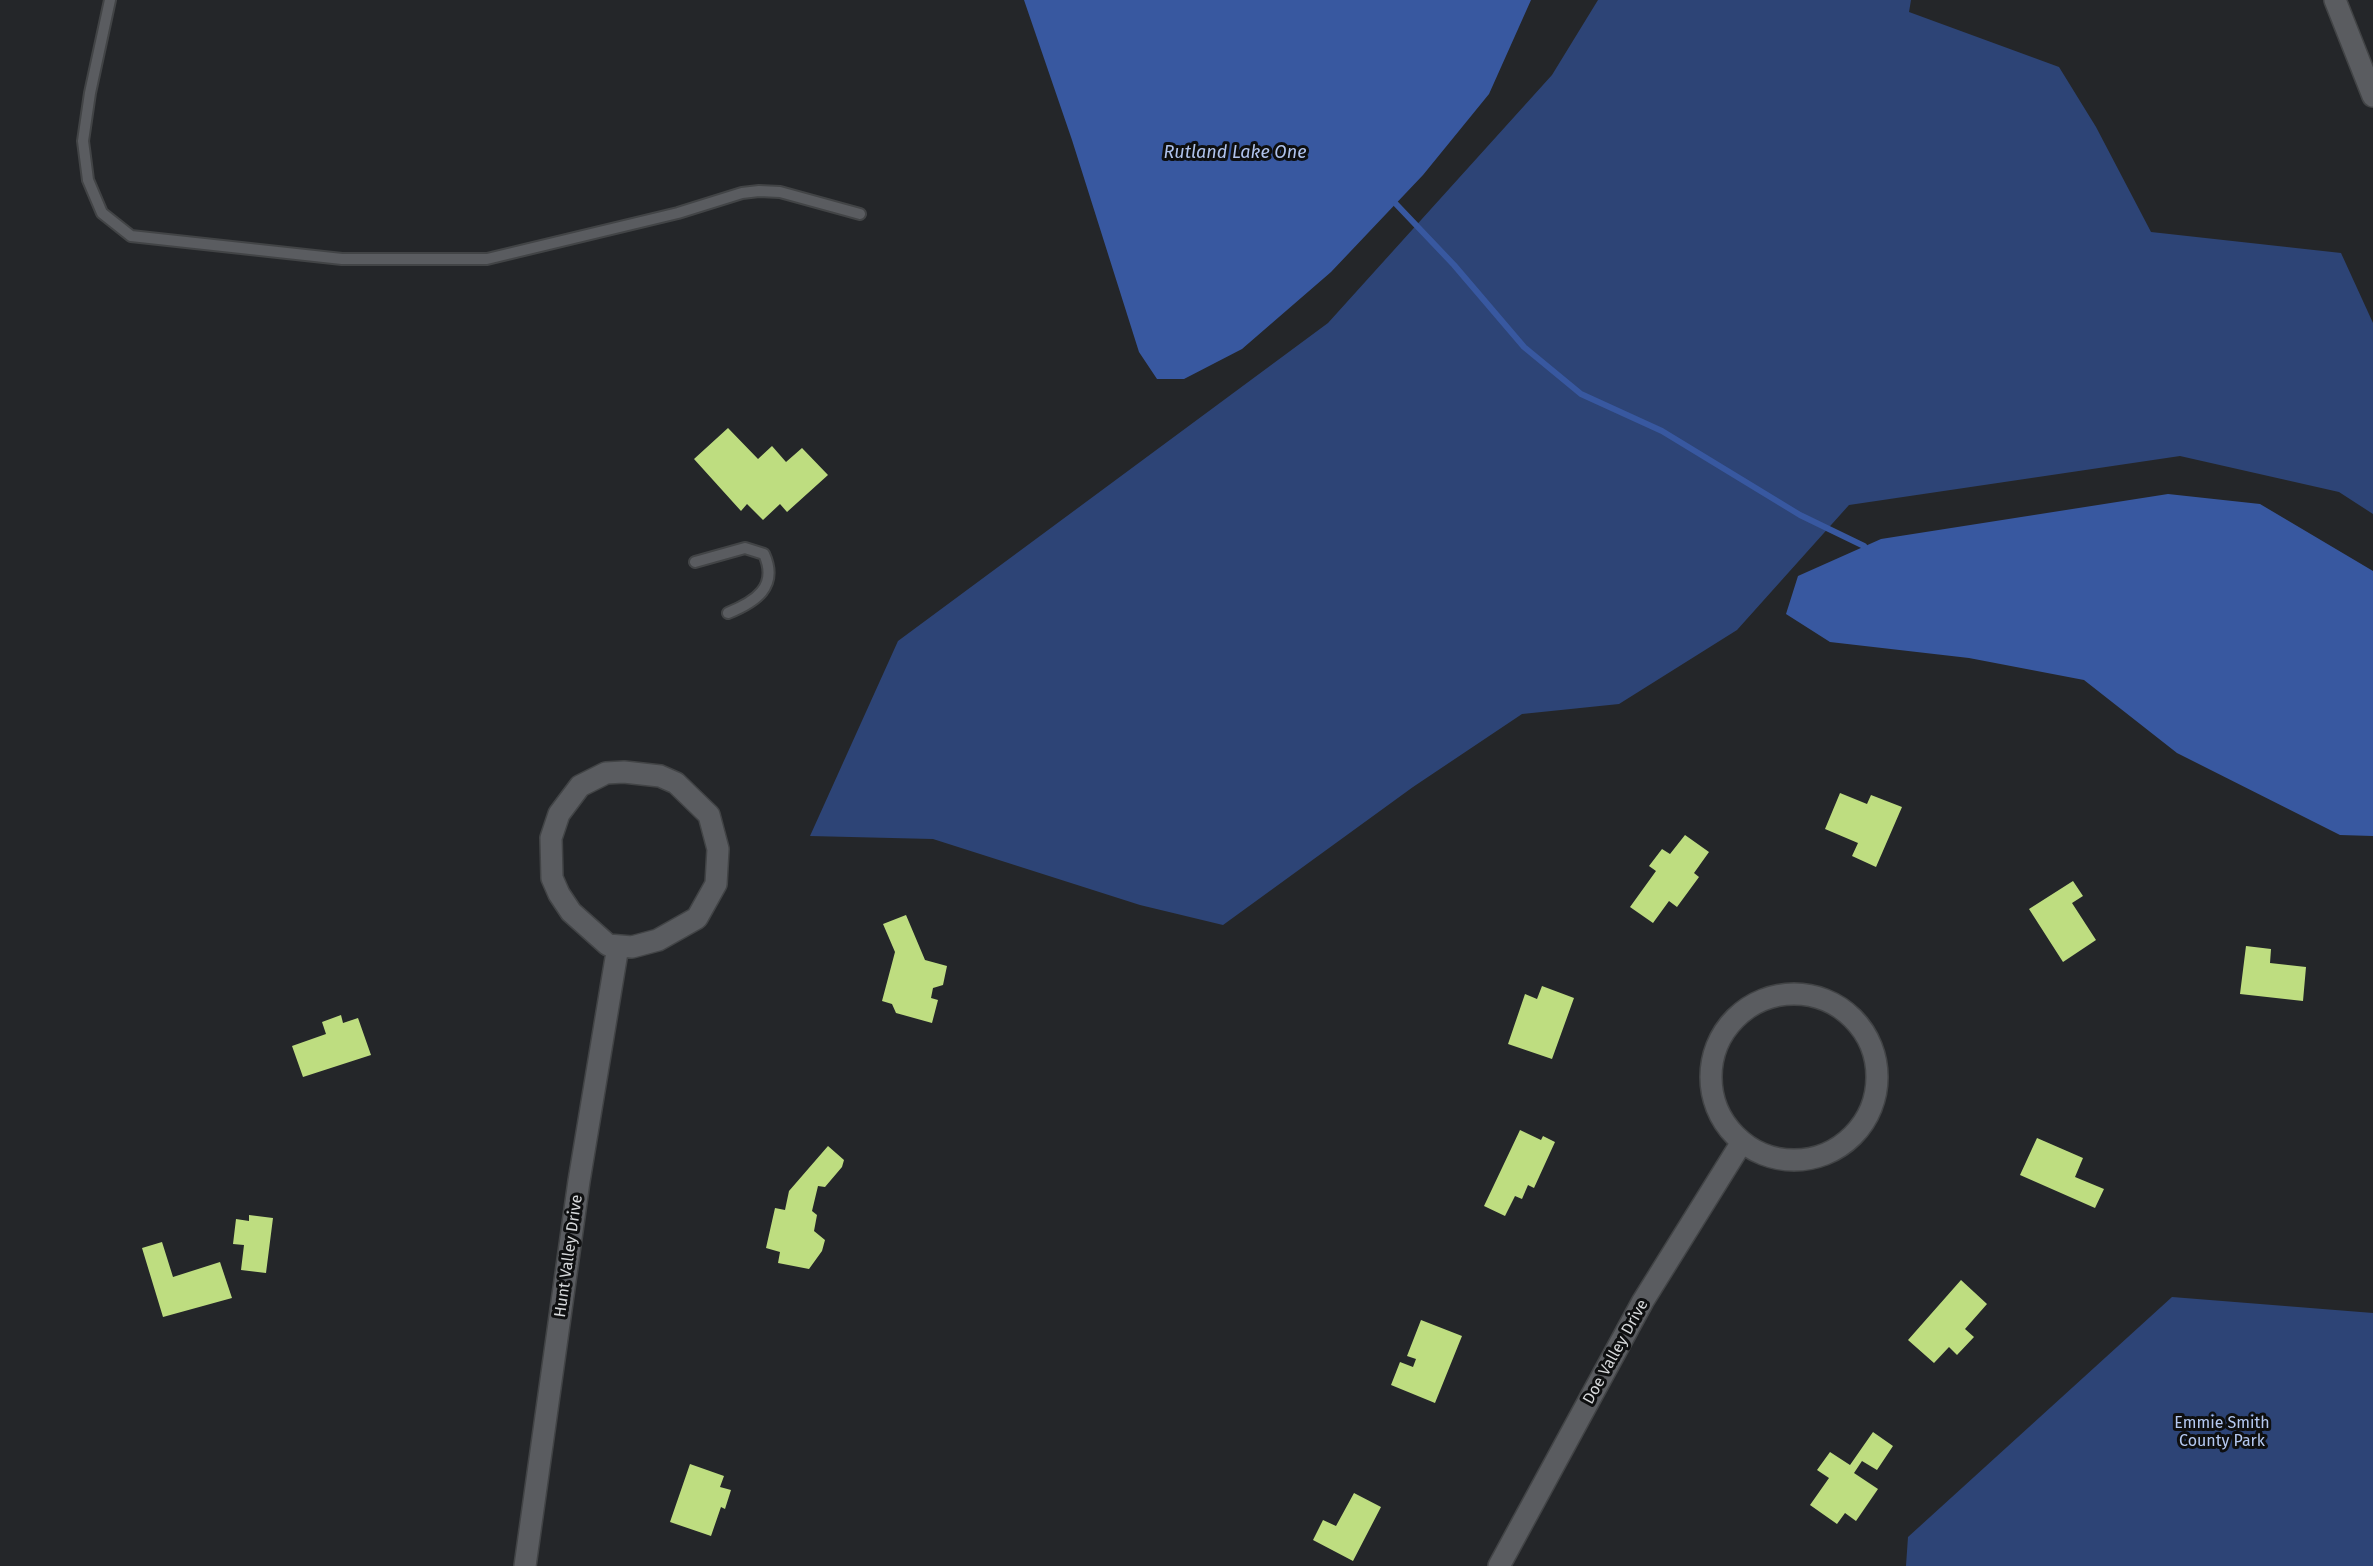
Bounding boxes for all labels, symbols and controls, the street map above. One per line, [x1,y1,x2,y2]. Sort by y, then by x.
water label: Rutland Lake One [1164,142,1306,164]
street label: Hunt Valley Drive [551,1193,587,1319]
street label: Doe Valley Drive [1579,1296,1653,1408]
park label: Emmie Smith County Park [2174,1414,2270,1452]

